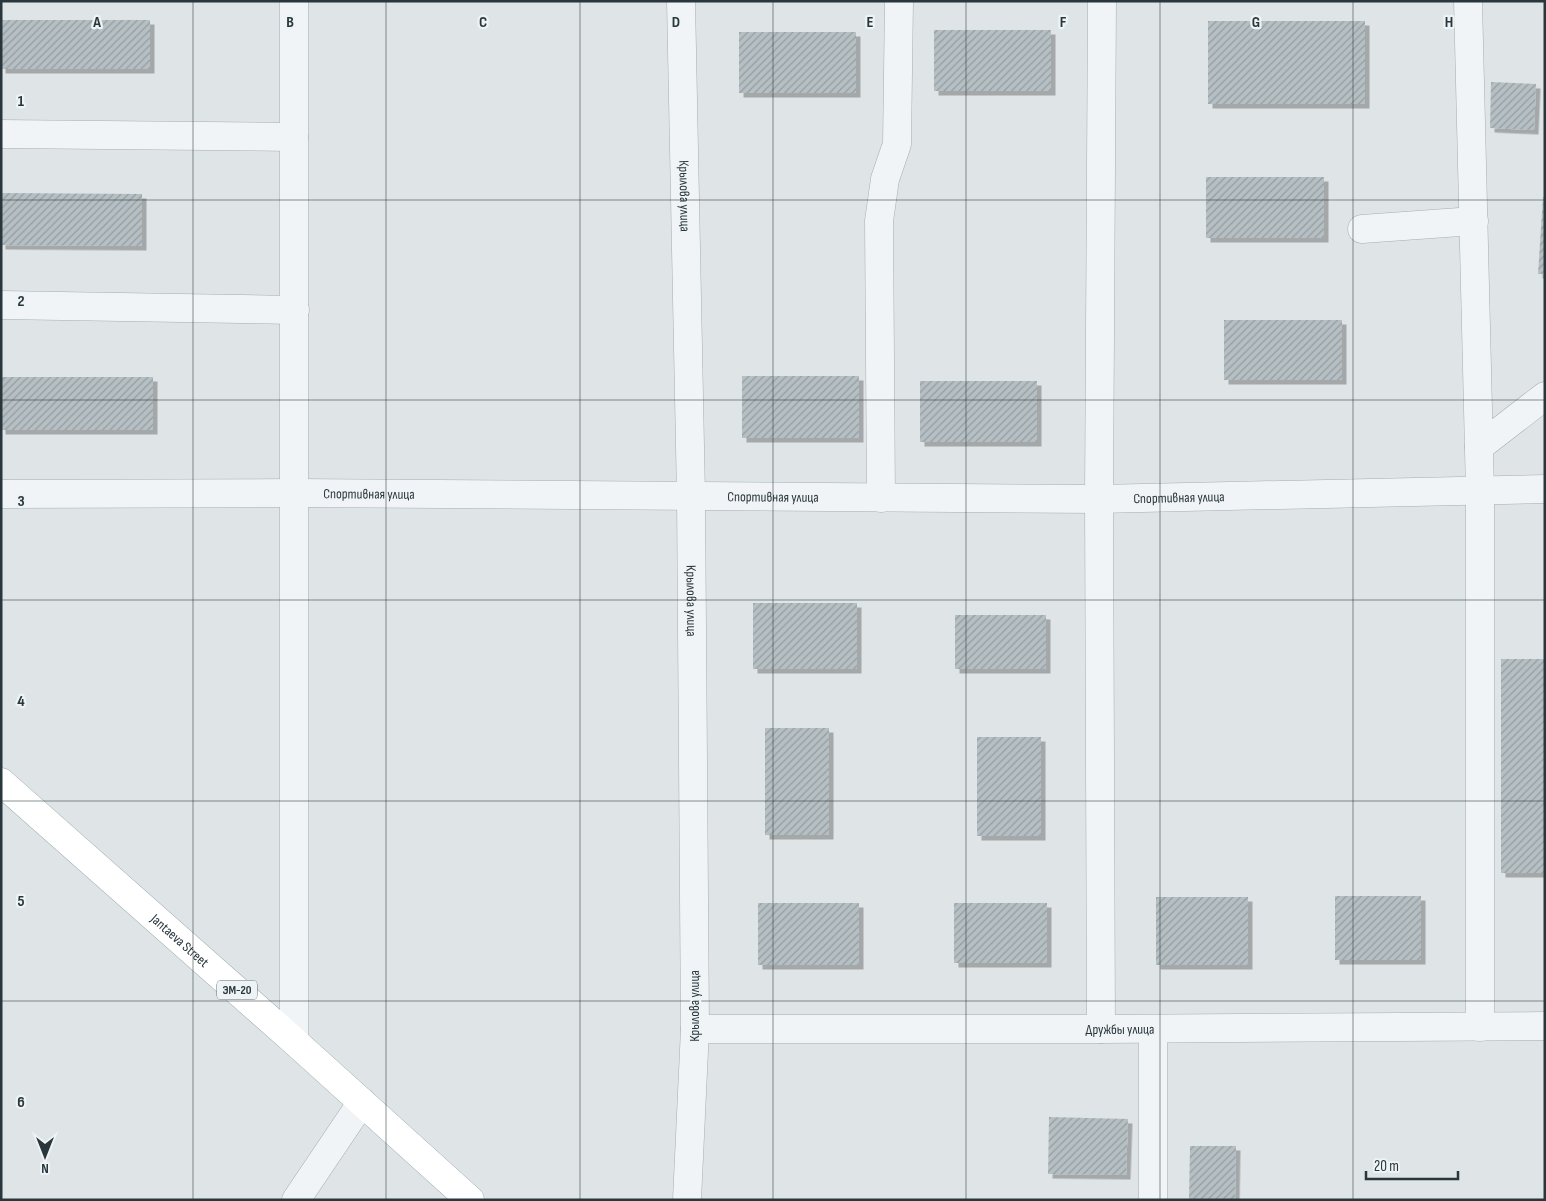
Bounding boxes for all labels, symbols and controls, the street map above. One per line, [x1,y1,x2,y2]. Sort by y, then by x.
text: A [92,13,101,32]
text: B [286,13,294,32]
text: C [479,13,487,32]
text: D [672,13,680,32]
text: E [867,13,874,32]
text: F [1060,13,1067,32]
text: G [1252,13,1260,32]
text: H [1445,13,1453,32]
text: 1 [18,92,25,111]
street label: Крылова улица [676,160,694,232]
text: 2 [17,292,25,311]
street label: Спортивная улица [323,485,415,502]
street label: Спортивная улица [727,488,819,505]
street label: Спортивная улица [1133,488,1225,507]
text: 3 [17,492,25,511]
street label: Крылова улица [683,565,701,637]
text: 4 [17,692,25,711]
text: 5 [17,892,25,911]
street label: Jantaeva Street [147,909,213,970]
street label: Крылова улица [686,970,703,1042]
road number: ЭМ-20 [217,980,257,1000]
street label: Дружбы улица [1086,1020,1154,1038]
text: 6 [17,1093,25,1112]
north arrow [20,1131,70,1181]
scale bar [1366,1148,1458,1180]
text: 20 m [1374,1157,1399,1176]
text: N [41,1160,49,1177]

